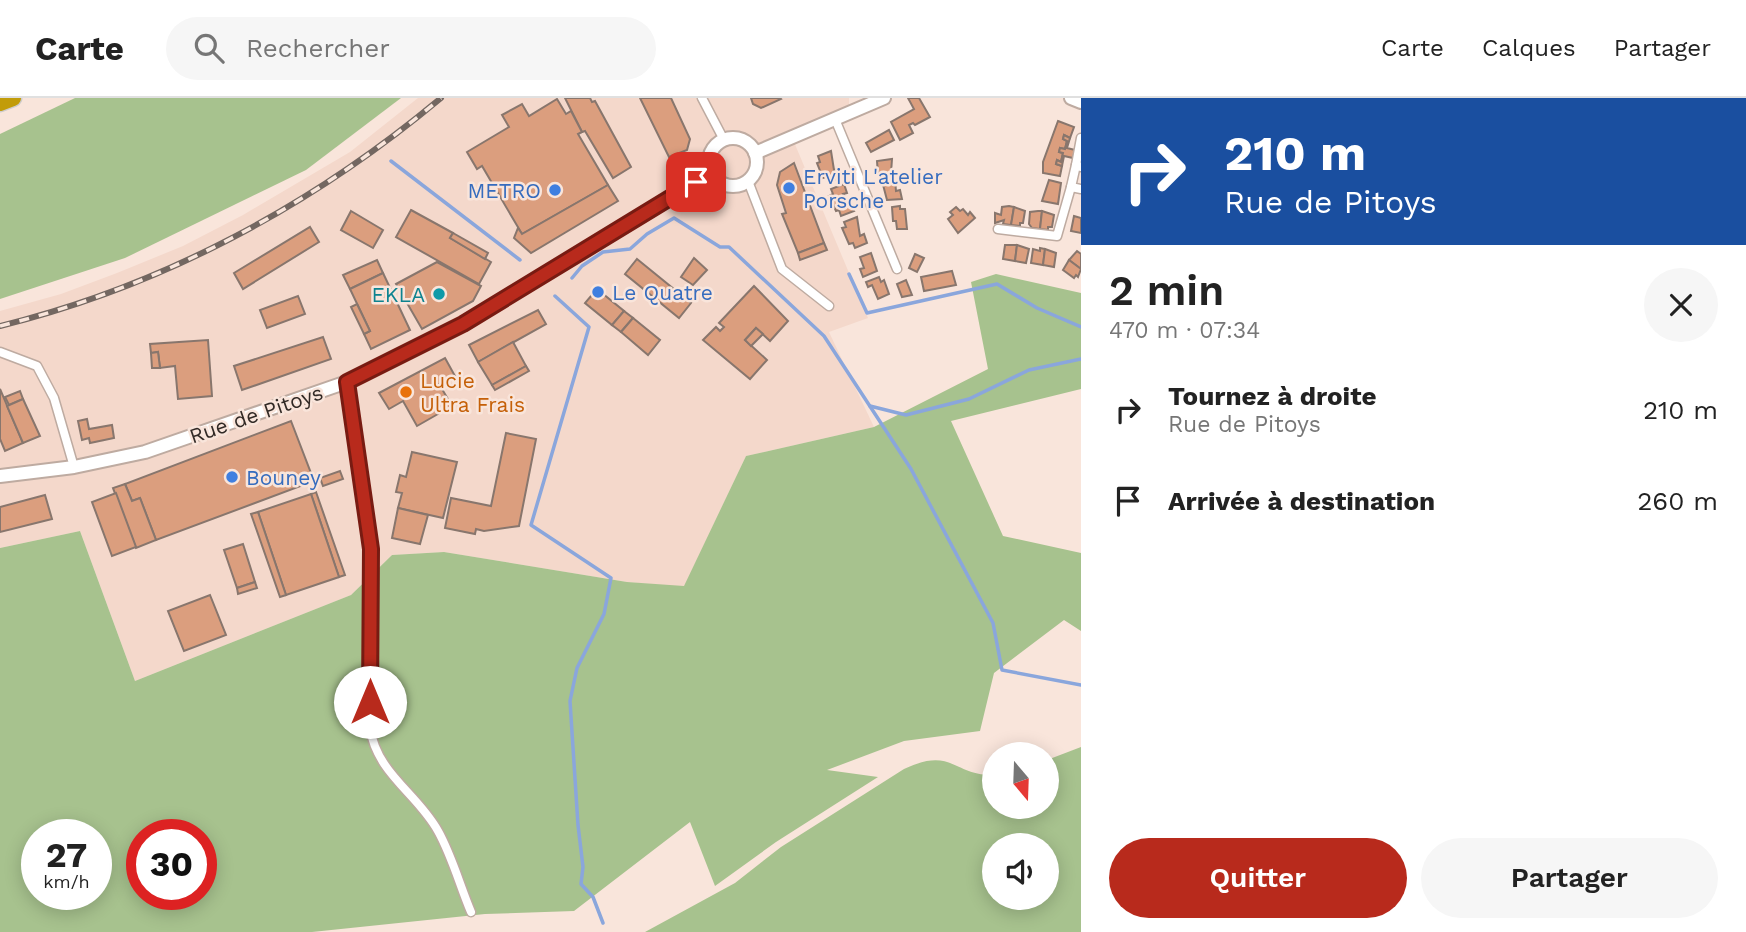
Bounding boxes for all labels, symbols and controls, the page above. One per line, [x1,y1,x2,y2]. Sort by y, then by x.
search box [166,17,656,80]
text: Carte [35,29,124,68]
icon: search [190,29,228,67]
text: Rechercher [246,33,390,63]
text: Carte [1381,34,1444,62]
text: Calques [1482,34,1576,62]
text: Partager [1614,34,1711,62]
text: 210 m [1224,124,1366,182]
icon: right [1109,126,1200,217]
pin [666,152,726,212]
icon: arrive [677,163,715,201]
place label: Erviti L'atelier Porsche [803,164,943,213]
place label: METRO [467,178,541,203]
marker: Erviti L'atelier Porsche [781,180,797,196]
marker: METRO [547,182,563,198]
text: Rue de Pitoys [1224,183,1437,221]
text: 2 min [1109,266,1224,315]
button: close [1644,268,1718,342]
place label: Le Quatre [612,280,713,305]
place label: EKLA [371,282,425,307]
marker: Le Quatre [590,284,606,300]
marker: EKLA [431,286,447,302]
text: 470 m · 07:34 [1109,317,1260,344]
place label: Lucie Ultra Frais [420,368,525,417]
street label: Rue de Pitoys [186,379,326,449]
text: Tournez à droite [1168,381,1377,411]
marker: Lucie Ultra Frais [398,384,414,400]
icon: right [1109,391,1147,429]
text: 210 m [1643,395,1718,425]
text: Rue de Pitoys [1168,411,1321,438]
place label: Bouney [246,465,321,490]
marker: Bouney [224,469,240,485]
icon: arrive [1109,482,1147,520]
text: Arrivée à destination [1168,486,1435,516]
text: 260 m [1637,486,1718,516]
position arrow [333,665,407,739]
north arrow [982,742,1059,819]
map controls [982,742,1059,910]
speed limit sign: 30 [126,819,217,910]
button: sound [982,833,1059,910]
text: 27 [46,834,87,876]
button: Quitter [1109,838,1407,918]
button: Partager [1421,838,1718,918]
text: km/h [43,871,90,892]

